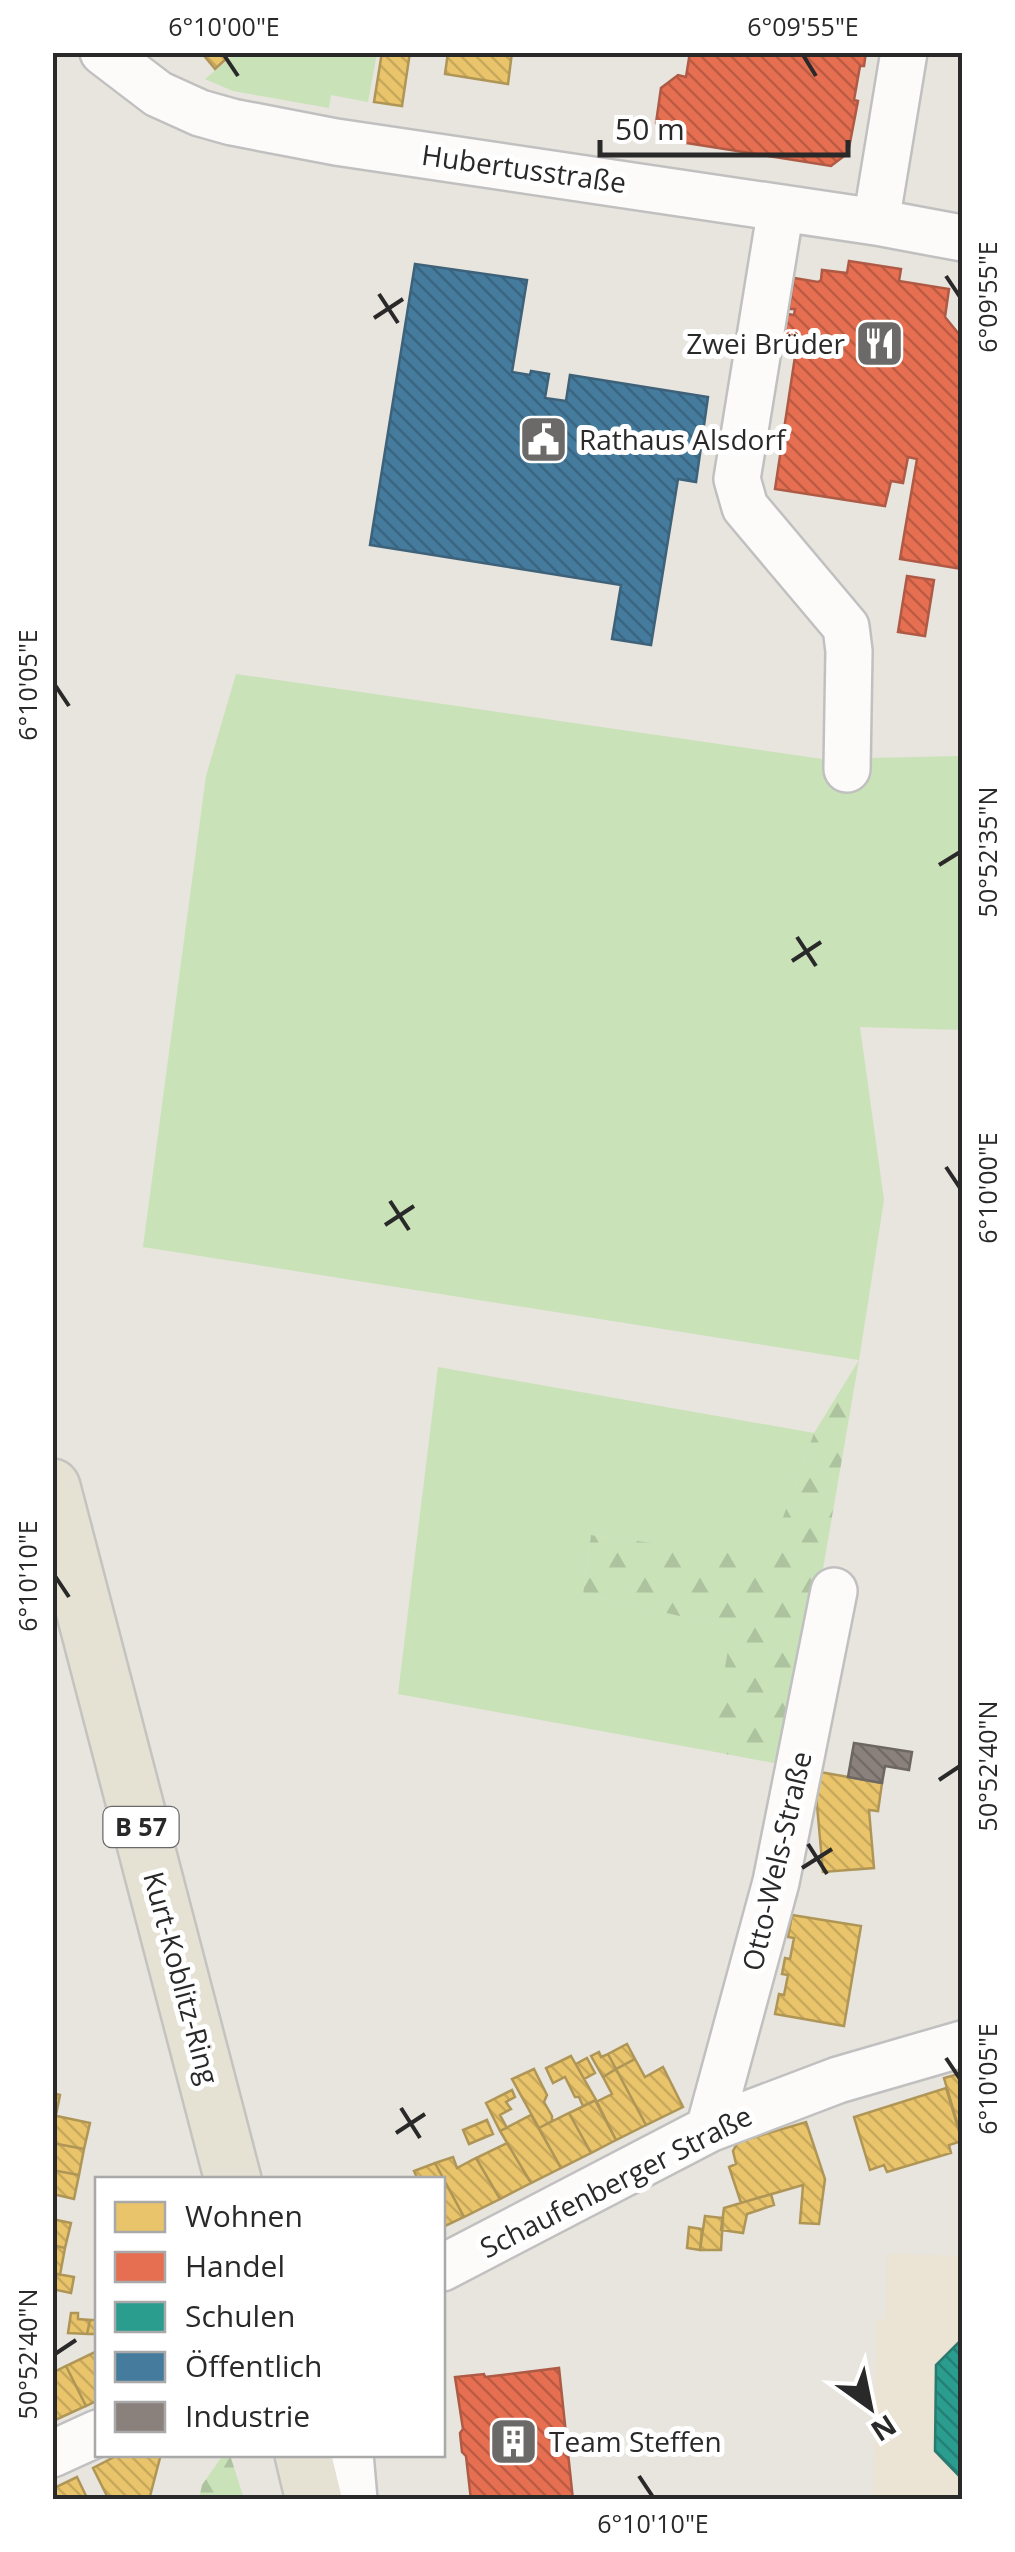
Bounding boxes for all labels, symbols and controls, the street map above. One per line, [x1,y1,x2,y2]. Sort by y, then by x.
text: 6°10'00"E [168,9,280,43]
text: 6°09'55"E [747,9,859,43]
scale bar [600,95,848,157]
text: 50 m [615,108,685,149]
street label: Hubertusstraße [419,135,629,201]
text: 6°09'55"E [970,241,1004,353]
restaurant icon: Zwei Brüder [854,318,906,370]
place label: Zwei Brüder [686,324,846,362]
public building icon: Rathaus Alsdorf [518,414,570,466]
place label: Rathaus Alsdorf [579,420,787,458]
text: 6°10'05"E [10,629,44,741]
text: 50°52'35"N [970,787,1004,917]
text: 6°10'00"E [970,1132,1004,1244]
text: 6°10'10"E [10,1520,44,1632]
text: 50°52'40"N [970,1701,1004,1831]
street label: Otto-Wels-Straße [732,1747,820,1974]
road number: B 57 [104,1807,178,1847]
street label: Kurt-Koblitz-Ring [135,1867,229,2088]
text: 6°10'05"E [970,2023,1004,2135]
street label: Schaufenberger Straße [473,2096,758,2266]
legend [95,2177,445,2457]
text: Wohnen [185,2195,303,2236]
text: Handel [185,2245,285,2286]
text: 50°52'40"N [10,2289,44,2419]
text: Schulen [185,2295,295,2336]
text: Öffentlich [185,2345,322,2386]
north arrow [820,2357,920,2457]
text: Industrie [185,2395,310,2436]
text: N [864,2407,904,2451]
building icon: Team Steffen [488,2416,540,2468]
place label: Team Steffen [549,2422,722,2460]
text: 6°10'10"E [597,2506,709,2540]

